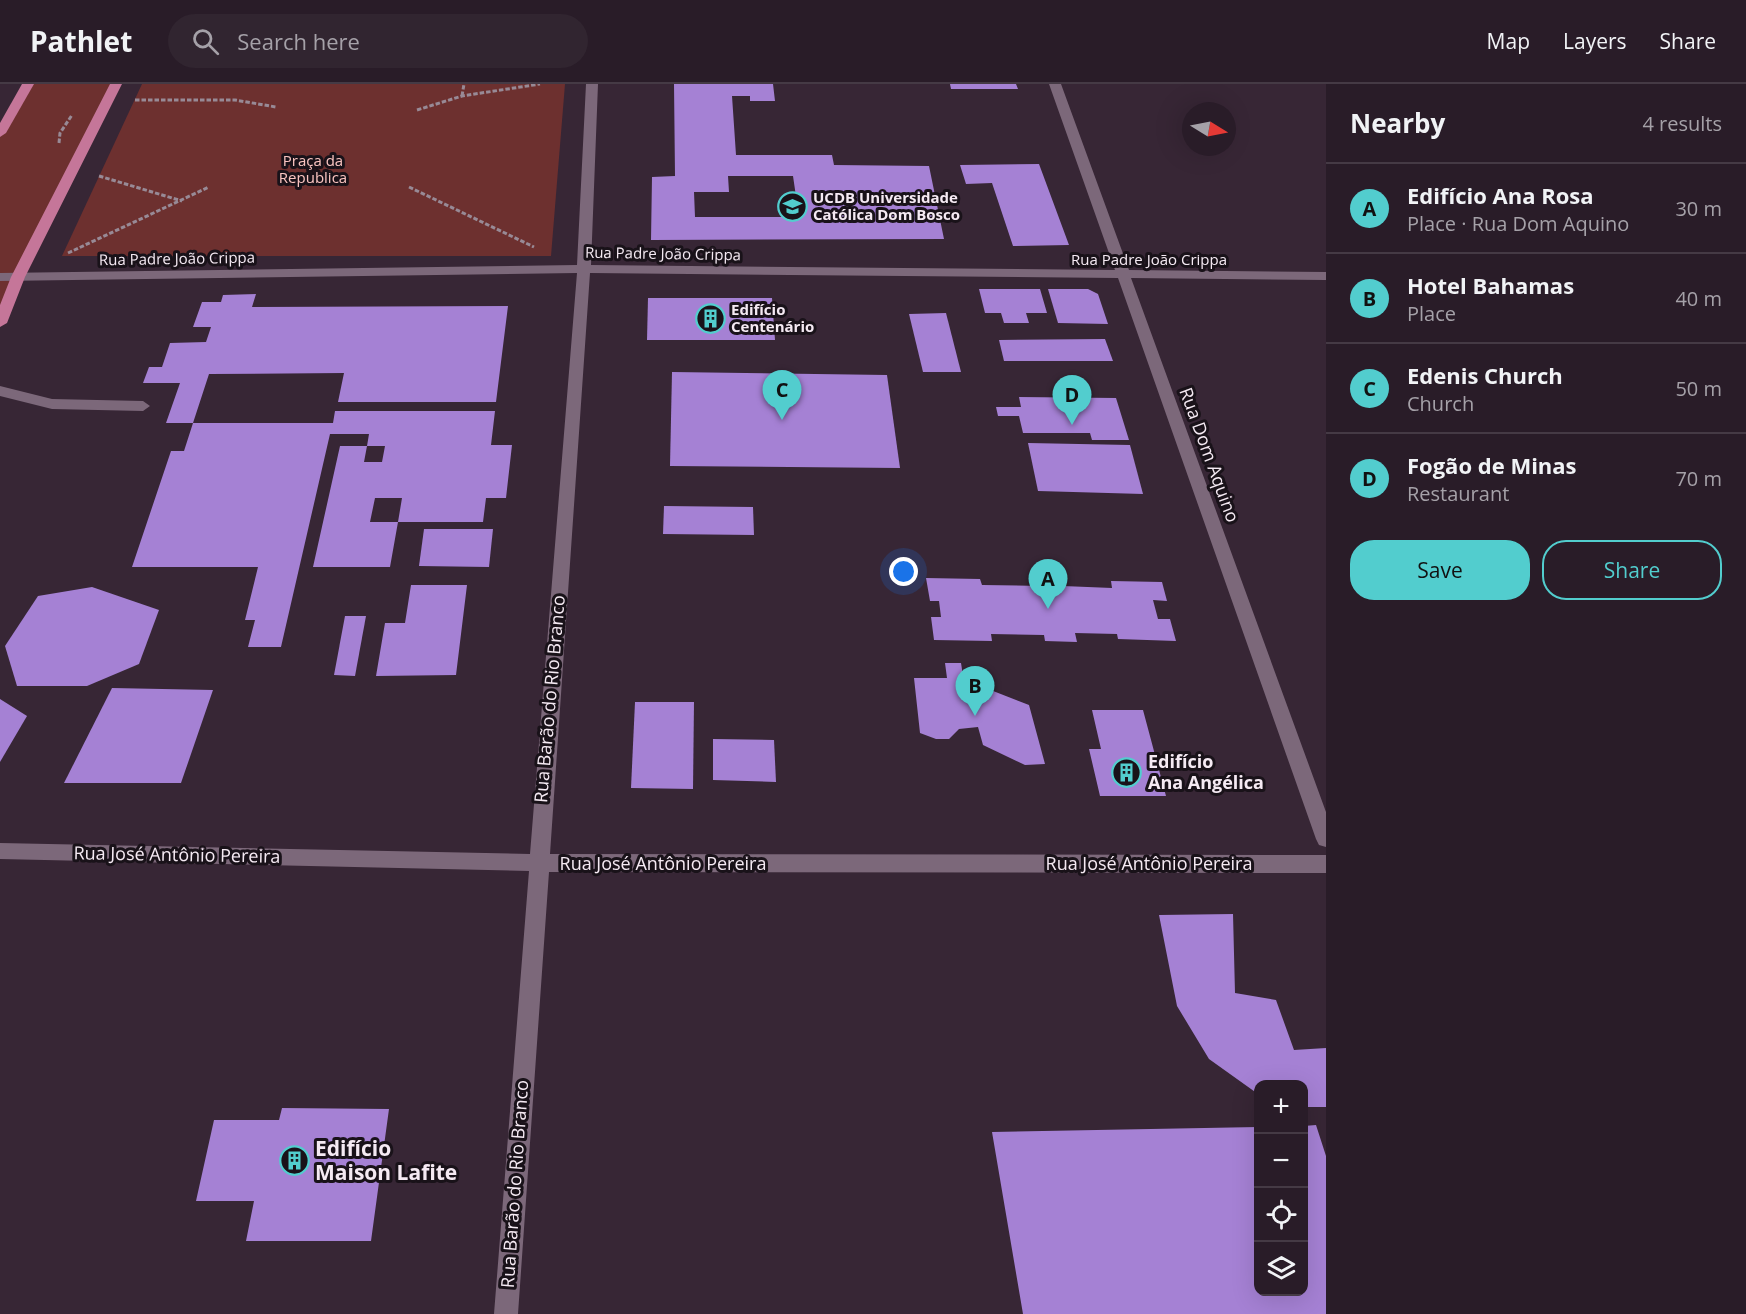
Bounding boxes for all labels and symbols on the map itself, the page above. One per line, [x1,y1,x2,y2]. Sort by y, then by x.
north arrow [1182,102,1236,156]
park label: Praça da Republica [279,150,347,187]
place label: UCDB Universidade Católica Dom Bosco [813,187,960,224]
school or university icon: UCDB Universidade Católica Dom Bosco [776,191,808,223]
street label: Rua Padre João Crippa [585,242,741,264]
street label: Rua Padre João Crippa [99,247,255,269]
street label: Rua Padre João Crippa [1071,249,1227,269]
place label: Edifício Centenário [731,299,814,336]
building icon: Edifício Centenário [694,303,726,335]
pin: C [762,370,802,420]
pin: D [1052,376,1092,425]
street label: Rua Dom Aquino [1174,384,1245,525]
your location [889,557,918,586]
pin: A [1028,560,1068,609]
street label: Rua Barão do Rio Branco [528,594,570,804]
pin: B [956,666,994,716]
place label: Edifício Ana Angélica [1148,749,1264,794]
building icon: Edifício Ana Angélica [1111,756,1143,788]
street label: Rua José Antônio Pereira [73,840,281,868]
street label: Rua José Antônio Pereira [560,851,766,875]
street label: Rua José Antônio Pereira [1046,851,1252,875]
street label: Rua Barão do Rio Branco [495,1079,533,1289]
place label: Edifício Maison Lafite [315,1134,457,1186]
building icon: Edifício Maison Lafite [278,1145,310,1177]

